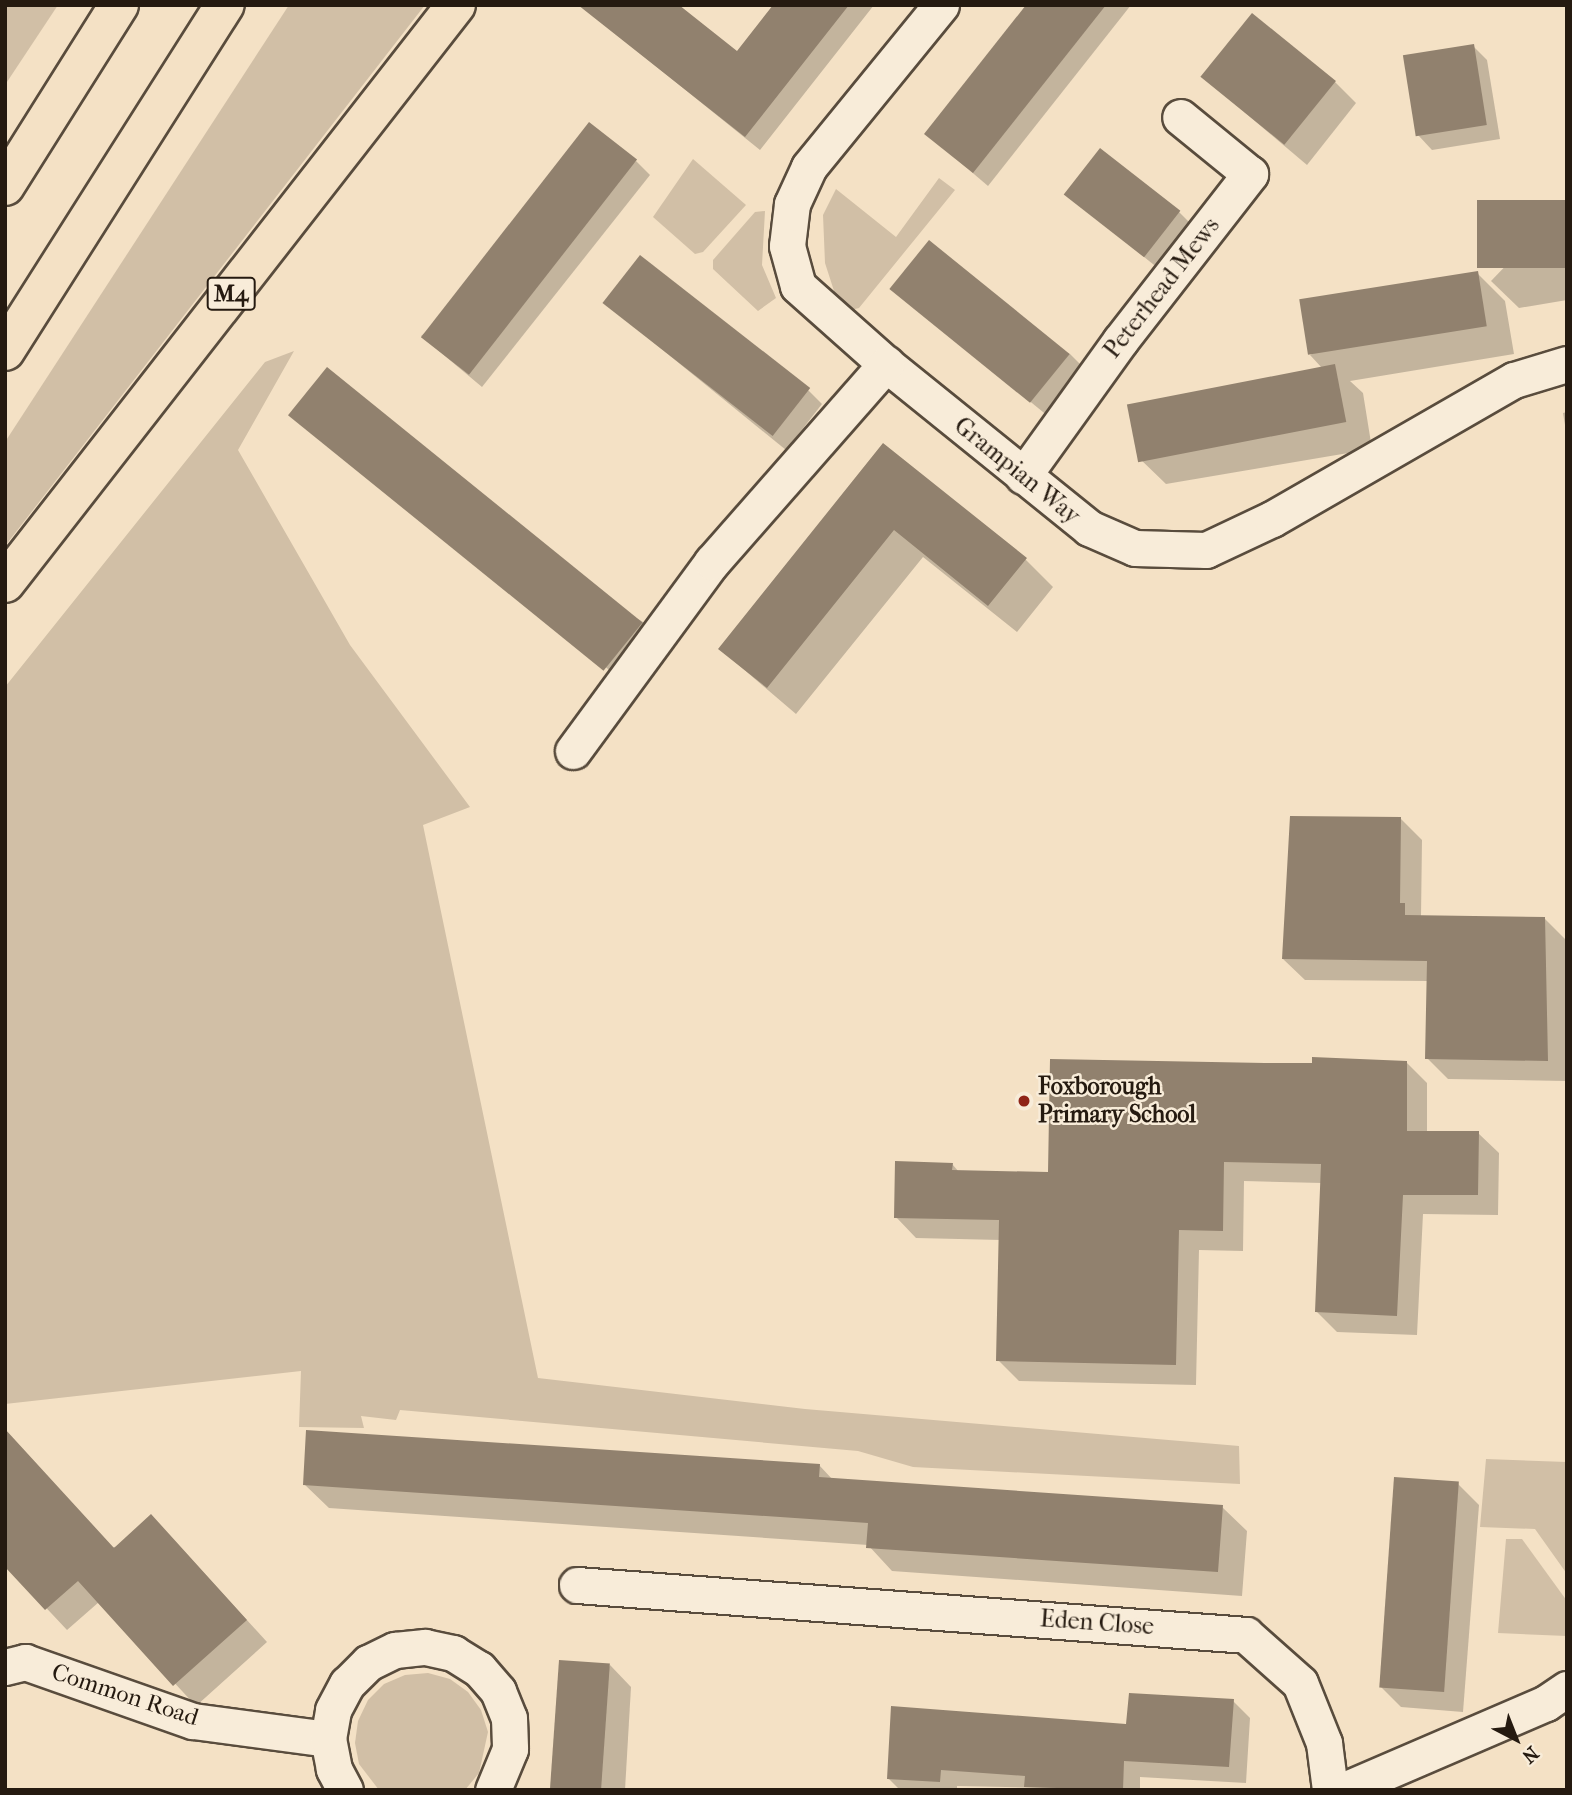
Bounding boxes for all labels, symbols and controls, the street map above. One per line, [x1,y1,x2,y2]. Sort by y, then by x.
street label: Peterhead Mews [1098,212,1226,364]
road number: M4 [206,274,256,314]
street label: Grampian Way [948,411,1086,531]
place label: Foxborough Primary School [1038,1073,1196,1129]
marker: Foxborough Primary School [1016,1093,1032,1109]
street label: Eden Close [1039,1605,1155,1641]
street label: Common Road [48,1658,202,1732]
north arrow [1481,1704,1551,1774]
text: N [1517,1742,1543,1768]

